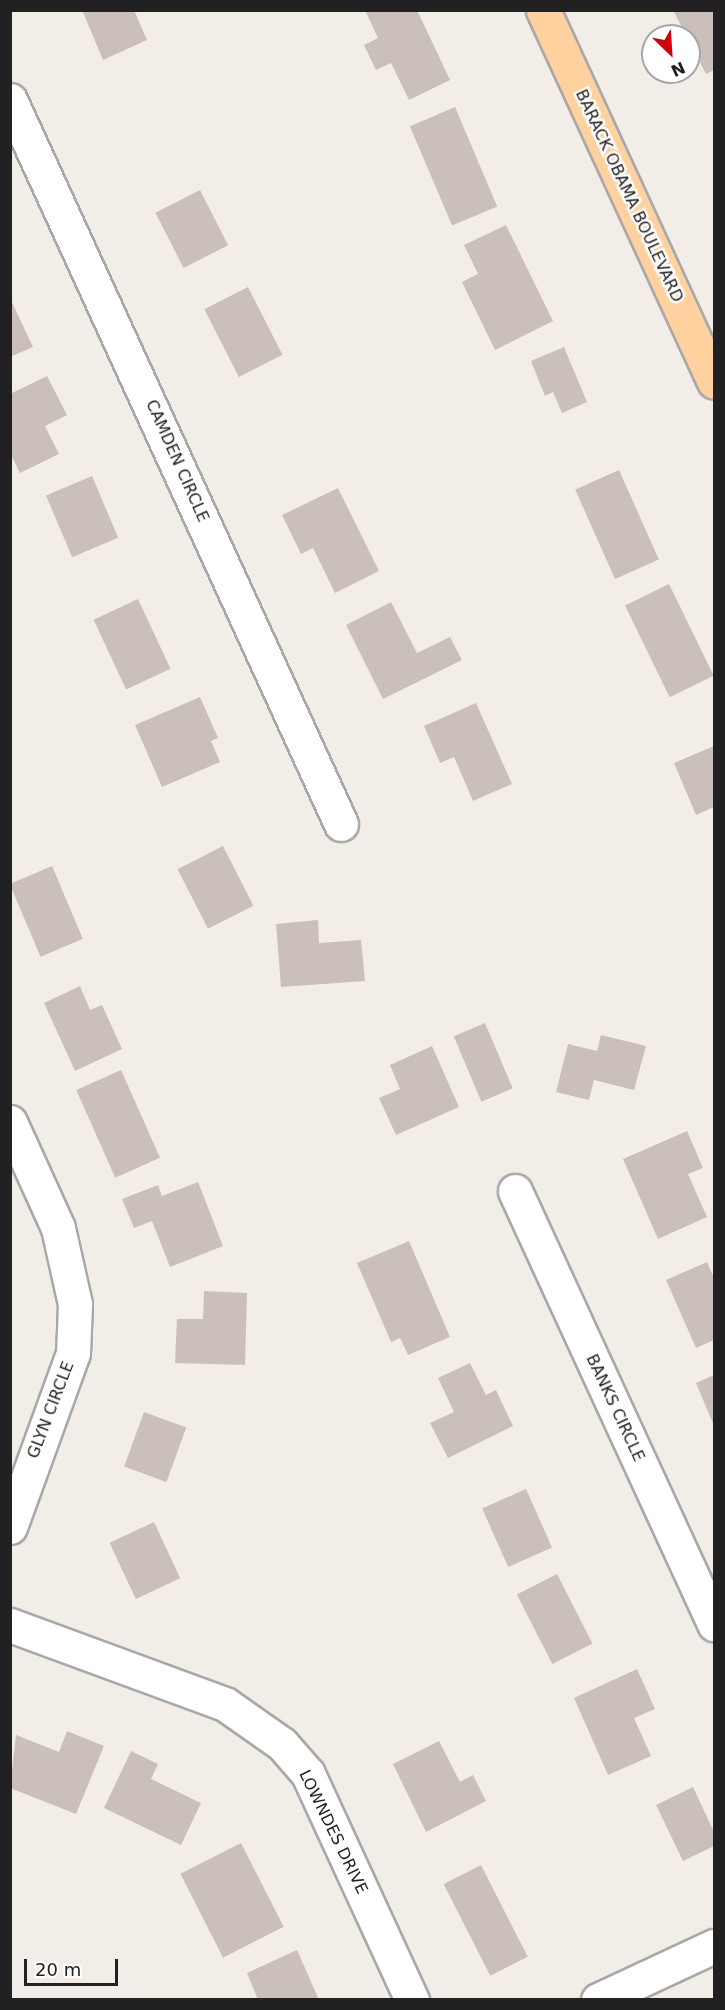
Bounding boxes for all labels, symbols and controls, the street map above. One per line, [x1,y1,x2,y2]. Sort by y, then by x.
north arrow [641,24,701,84]
text: N [668,58,688,80]
street label: BARACK OBAMA BOULEVARD [571,87,687,305]
street label: CAMDEN CIRCLE [141,397,213,525]
street label: BANKS CIRCLE [582,1351,648,1465]
street label: GLYN CIRCLE [24,1359,78,1461]
street label: LOWNDES DRIVE [295,1767,371,1897]
scale bar [27,1947,122,1985]
text: 20 m [35,1959,81,1980]

